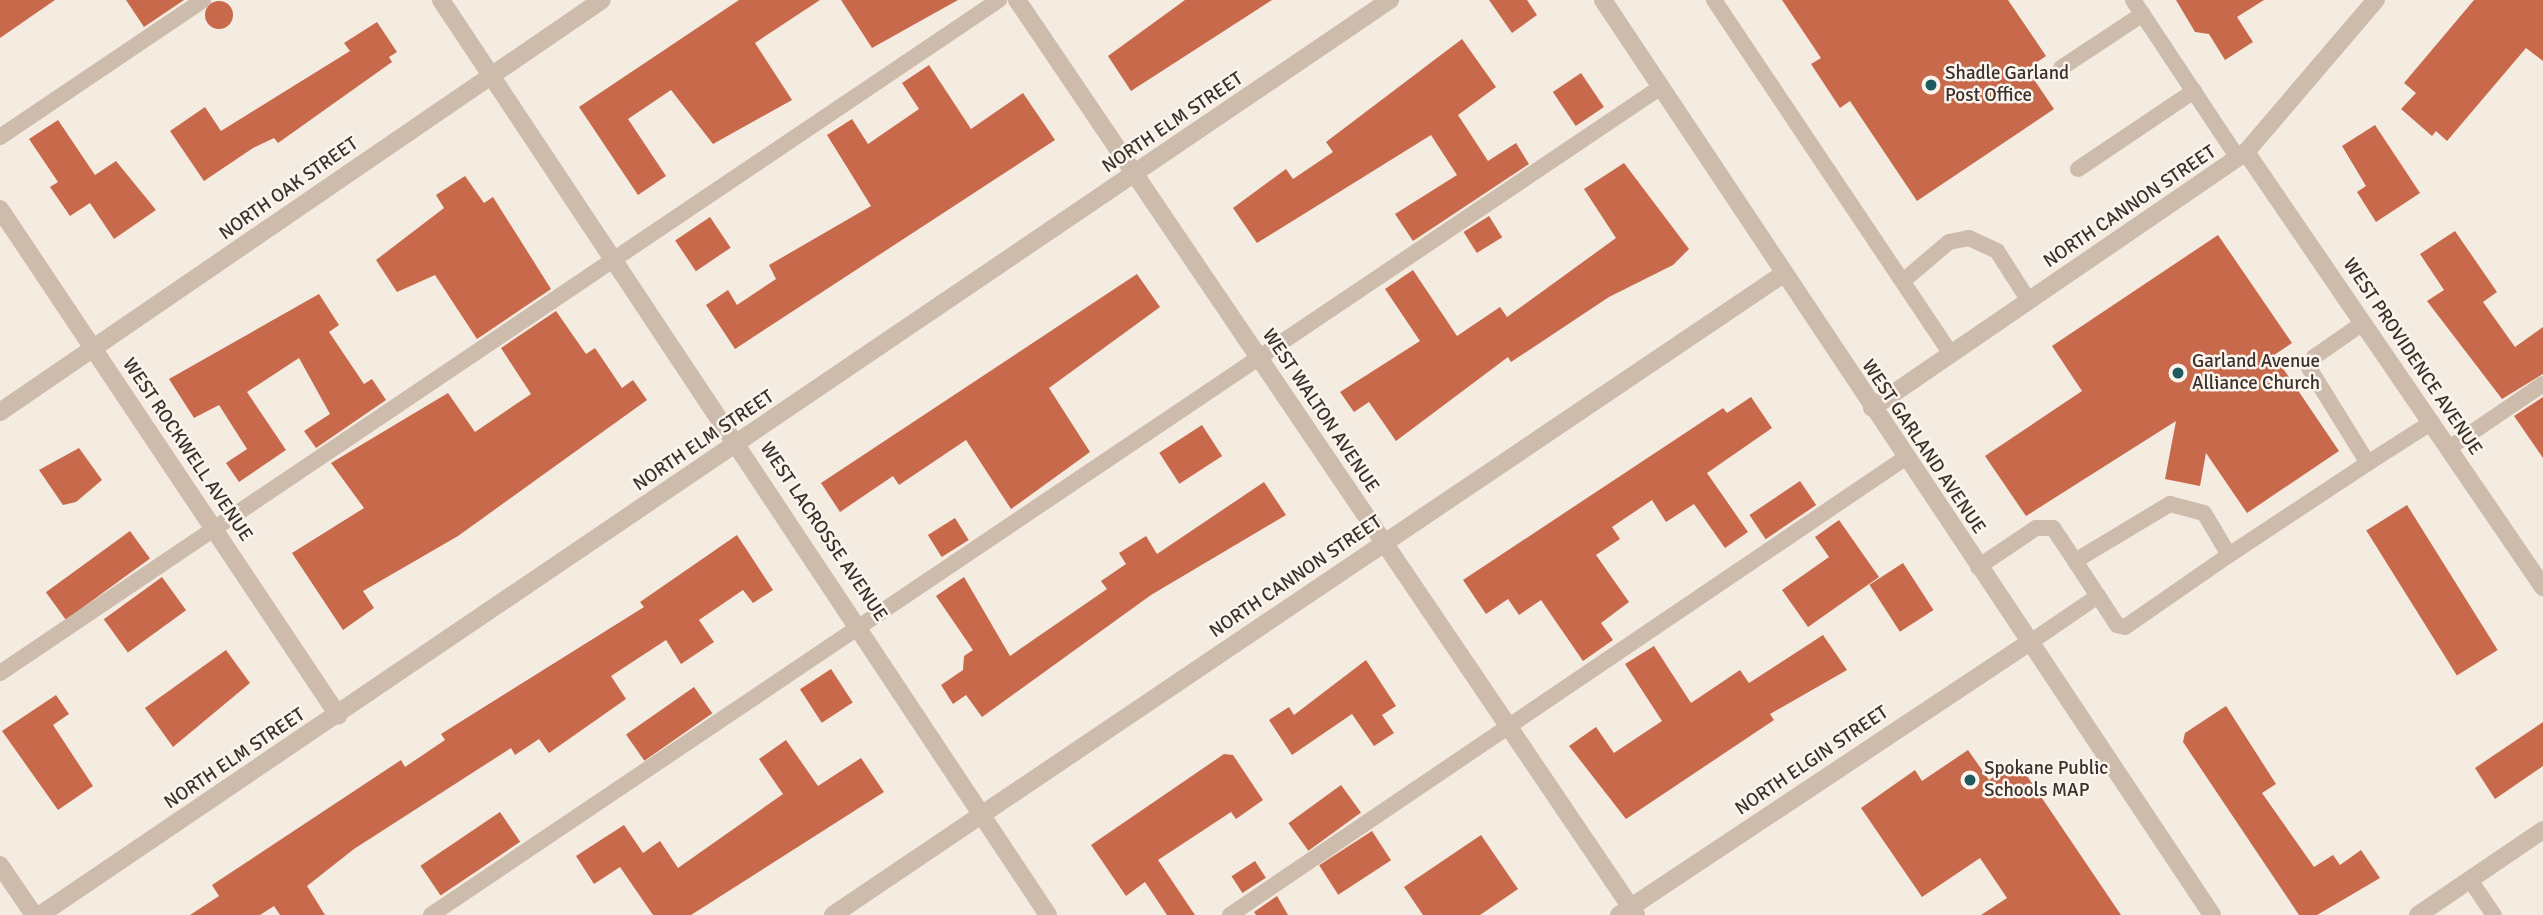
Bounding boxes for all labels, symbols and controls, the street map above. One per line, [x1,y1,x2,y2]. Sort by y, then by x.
place label: Shadle Garland Post Office [1945,63,2069,107]
street label: NORTH ELM STREET [1098,68,1248,178]
marker: Shadle Garland Post Office [1923,77,1939,93]
street label: NORTH OAK STREET [215,133,363,245]
street label: NORTH CANNON STREET [2039,141,2221,273]
street label: WEST PROVIDENCE AVENUE [2338,254,2486,460]
street label: WEST WALTON AVENUE [1257,325,1383,497]
place label: Garland Avenue Alliance Church [2192,351,2320,395]
street label: WEST ROCKWELL AVENUE [117,354,257,546]
street label: WEST GARLAND AVENUE [1856,356,1990,538]
marker: Garland Avenue Alliance Church [2170,365,2186,381]
street label: NORTH ELM STREET [629,386,779,496]
street label: WEST LACROSSE AVENUE [754,438,892,626]
street label: NORTH CANNON STREET [1205,511,1387,643]
street label: NORTH ELGIN STREET [1731,701,1893,821]
street label: NORTH ELM STREET [160,704,310,814]
place label: Spokane Public Schools MAP [1984,758,2108,802]
marker: Spokane Public Schools MAP [1962,772,1978,788]

